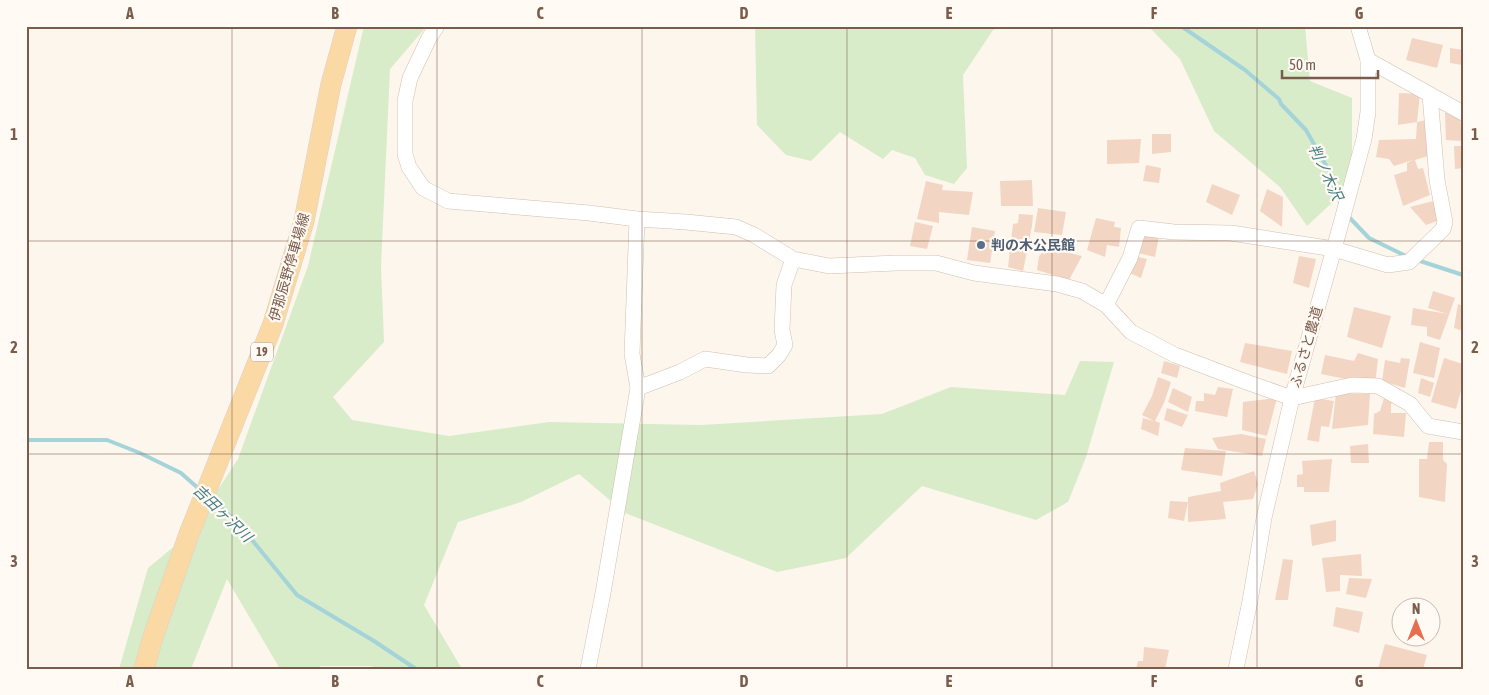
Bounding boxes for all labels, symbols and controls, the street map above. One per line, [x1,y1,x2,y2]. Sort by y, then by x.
text: A [125,4,134,22]
text: B [331,4,339,22]
text: C [536,4,544,22]
text: D [740,4,749,22]
text: E [946,4,953,22]
text: F [1151,4,1158,22]
text: G [1355,4,1364,22]
scale bar [1282,48,1378,80]
text: 50 m [1289,56,1316,73]
text: 1 [10,125,18,143]
text: 1 [1471,125,1479,143]
water label: 判ノ木沢 [1306,141,1347,205]
street label: 伊那辰野停車場線 [266,211,312,323]
place label: 判の木公民館 [991,237,1075,253]
marker: 判の木公民館 [975,239,987,251]
street label: ふるさと農道 [1287,304,1325,390]
text: 2 [10,338,18,356]
text: 2 [1471,338,1479,356]
road number: 19 [251,342,273,362]
water label: 吉田ヶ沢川 [190,481,257,547]
text: 3 [10,552,18,570]
text: 3 [1471,552,1479,570]
north arrow [1392,598,1442,648]
text: N [1412,601,1420,617]
text: A [125,672,134,690]
text: B [331,672,339,690]
text: C [536,672,544,690]
text: D [740,672,749,690]
text: E [946,672,953,690]
text: F [1151,672,1158,690]
text: G [1355,672,1364,690]

